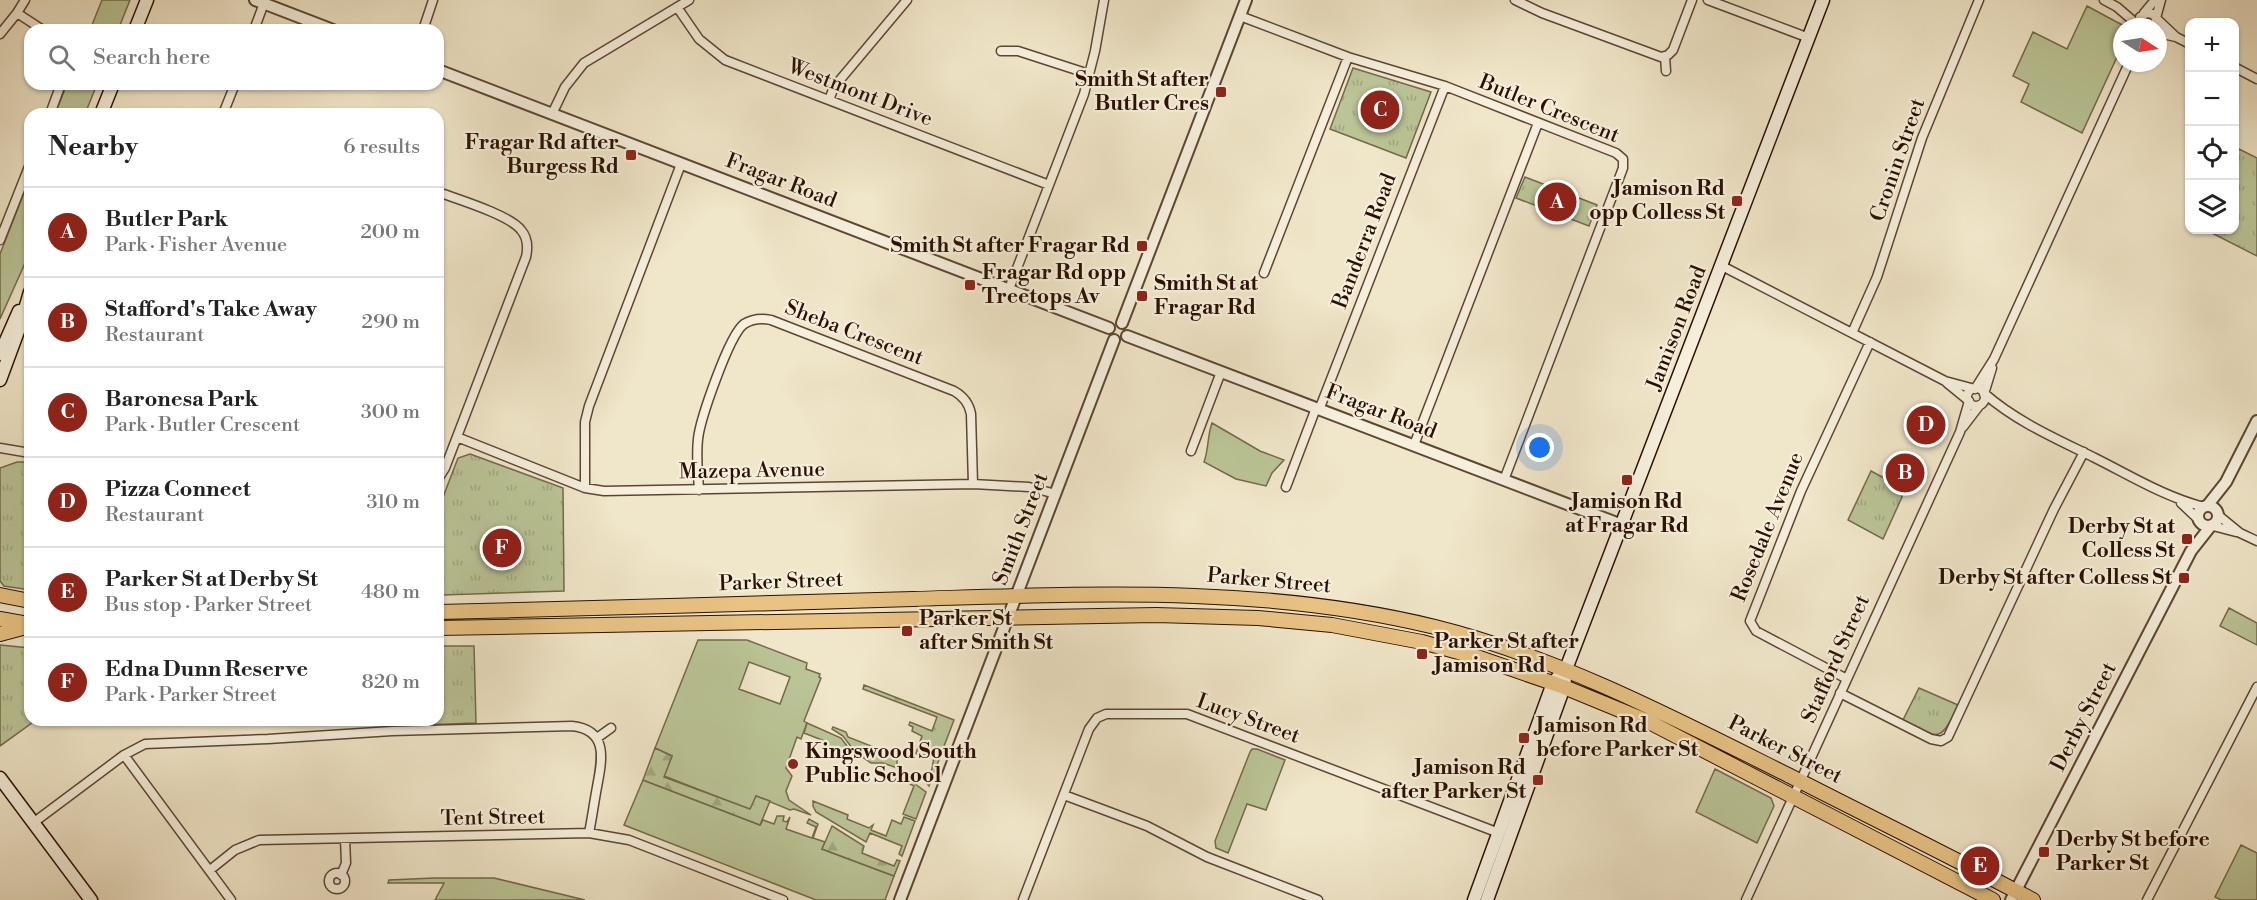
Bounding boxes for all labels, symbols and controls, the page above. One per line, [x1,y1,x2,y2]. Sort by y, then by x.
north arrow [2113,18,2167,72]
map controls [2185,18,2239,234]
button: + [2185,18,2239,72]
search box [24,24,444,90]
icon: search [45,41,78,74]
text: Search here [93,44,210,71]
street label: Westmont Drive [783,53,936,133]
place label: Smith St after Butler Cres [1075,67,1209,117]
street label: Butler Crescent [1474,69,1623,149]
button: − [2185,72,2239,126]
marker: Smith St after Butler Cres [1214,85,1228,99]
pin: C [1360,88,1400,132]
street label: Cronin Street [1865,95,1931,225]
button: locate [2185,126,2239,180]
place label: Fragar Rd after Burgess Rd [465,130,619,180]
text: Nearby [48,131,138,163]
text: 6 results [343,135,420,160]
marker: Fragar Rd after Burgess Rd [624,148,638,162]
street label: Fragar Road [722,148,840,214]
street label: Banderra Road [1327,170,1403,313]
place label: Jamison Rd opp Colless St [1589,176,1726,226]
pin: A [1538,180,1576,224]
button: layers [2185,180,2239,234]
marker: Jamison Rd opp Colless St [1730,194,1744,208]
text: Butler Park [105,206,228,233]
text: A [60,220,75,245]
text: 200 m [360,220,420,245]
text: Park · Fisher Avenue [105,233,287,258]
place label: Smith St after Fragar Rd [891,233,1130,259]
marker: Smith St after Fragar Rd [1135,239,1149,253]
place label: Fragar Rd opp Treetops Av [982,260,1126,310]
street label: Jamison Road [1641,262,1713,395]
place label: Smith St at Fragar Rd [1154,271,1258,321]
marker: Fragar Rd opp Treetops Av [963,278,977,292]
marker: Smith St at Fragar Rd [1135,289,1149,303]
street label: Sheba Crescent [781,295,928,372]
text: Stafford's Take Away [105,296,317,323]
text: B [60,310,75,335]
text: 290 m [362,310,420,335]
text: Restaurant [105,323,204,348]
street label: Fragar Road [1322,379,1440,445]
text: Baronesa Park [105,386,258,413]
text: C [60,400,75,425]
text: 300 m [361,400,420,425]
pin: D [1906,402,1946,448]
text: Park · Butler Crescent [105,413,300,438]
your location [1525,433,1554,462]
street label: Rosedale Avenue [1726,448,1810,606]
pin: B [1886,450,1924,496]
street label: Mazepa Avenue [679,457,825,485]
street label: Smith Street [988,468,1055,589]
marker: Jamison Rd at Fragar Rd [1620,473,1634,487]
text: Pizza Connect [105,476,250,503]
place label: Jamison Rd at Fragar Rd [1565,489,1689,539]
text: D [60,490,75,515]
text: 310 m [367,490,420,515]
text: Restaurant [105,503,204,528]
place label: Derby St at Colless St [2068,514,2176,564]
pin: F [482,526,522,570]
marker: Derby St at Colless St [2180,532,2194,546]
street label: Parker Street [1206,563,1333,599]
place label: Derby St after Colless St [1938,565,2173,591]
text: Parker St at Derby St [105,566,318,593]
street label: Parker Street [718,567,844,597]
marker: Derby St after Colless St [2177,571,2191,585]
text: E [61,580,74,605]
text: 480 m [361,580,420,605]
street label: Stafford Street [1796,590,1876,727]
text: Bus stop · Parker Street [105,593,312,618]
place label: Parker St after Smith St [919,606,1054,656]
marker: Parker St after Smith St [900,624,914,638]
place label: Parker St after Jamison Rd [1431,629,1579,679]
marker: Parker St after Jamison Rd [1415,647,1429,661]
text: Edna Dunn Reserve [105,656,308,683]
street label: Derby Street [2045,658,2123,776]
text: F [60,670,75,695]
text: 820 m [361,670,420,695]
text: Park · Parker Street [105,683,277,708]
street label: Lucy Street [1193,688,1304,750]
street label: Parker Street [1724,710,1847,790]
place label: Jamison Rd before Parker St [1533,713,1699,763]
marker: Jamison Rd before Parker St [1517,731,1531,745]
place label: Kingswood South Public School [805,739,977,789]
place label: Jamison Rd after Parker St [1381,755,1527,805]
marker: Kingswood South Public School [786,757,800,771]
marker: Jamison Rd after Parker St [1531,773,1545,787]
street label: Tent Street [440,804,546,832]
place label: Derby St before Parker St [2056,827,2210,877]
pin: E [1960,844,2000,888]
marker: Derby St before Parker St [2037,845,2051,859]

